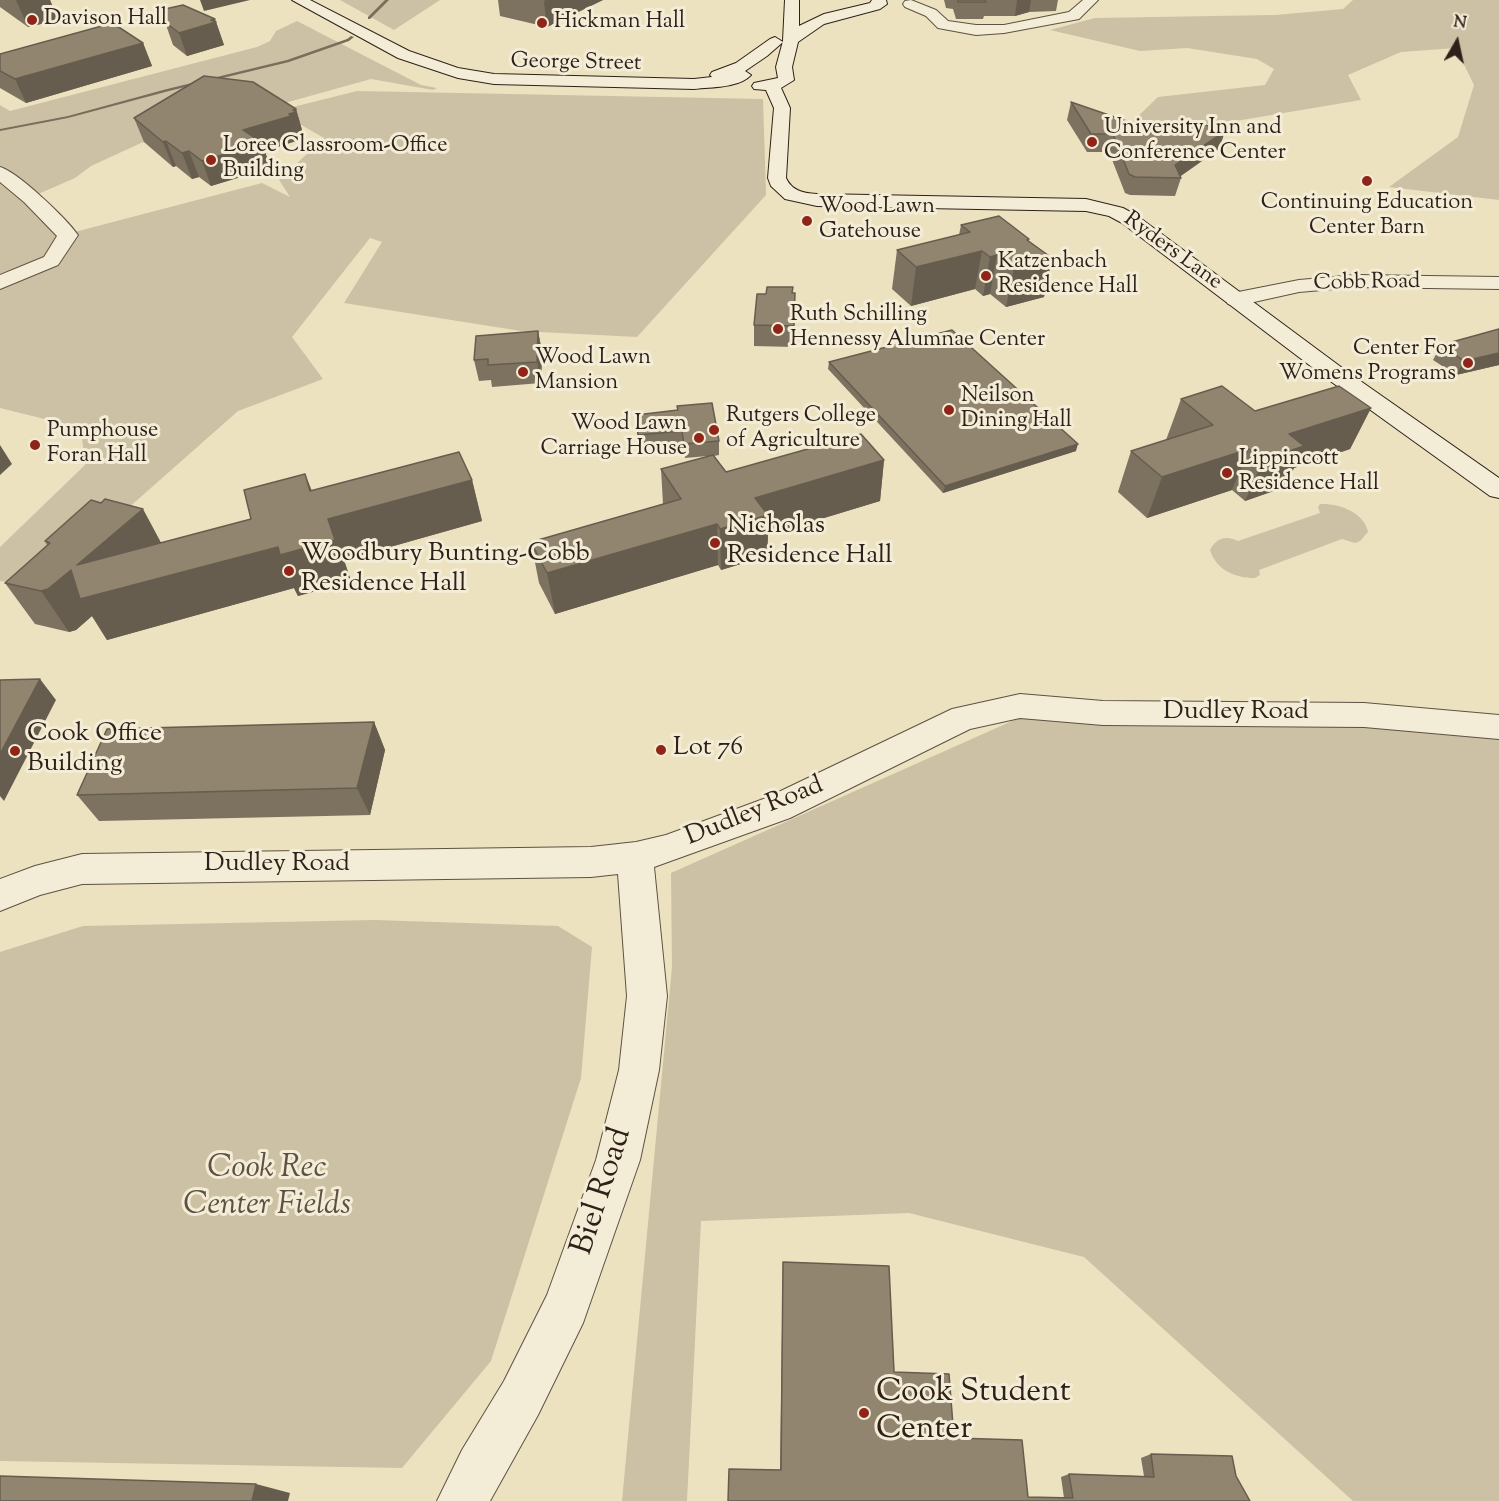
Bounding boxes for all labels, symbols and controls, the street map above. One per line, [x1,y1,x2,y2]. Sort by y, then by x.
place label: Davison Hall [44,7,167,33]
place label: Hickman Hall [554,10,685,36]
text: N [1452,11,1468,36]
north arrow [1427,12,1487,72]
marker: Davison Hall [25,13,39,27]
marker: Hickman Hall [535,16,549,30]
street label: George Street [510,50,642,78]
place label: University Inn and Conference Center [1104,116,1286,168]
place label: Loree Classroom-Office Building [223,134,447,186]
marker: University Inn and Conference Center [1085,135,1099,149]
marker: Loree Classroom-Office Building [204,153,218,167]
marker: Continuing Education Center Barn [1360,174,1374,188]
place label: Continuing Education Center Barn [1261,191,1473,242]
place label: Wood Lawn Gatehouse [819,195,935,246]
street label: Ryders Lane [1117,207,1227,297]
marker: Wood Lawn Gatehouse [800,214,814,228]
place label: Katzenbach Residence Hall [998,250,1138,302]
marker: Katzenbach Residence Hall [979,269,993,283]
street label: Cobb Road [1313,270,1421,298]
place label: Ruth Schilling Hennessy Alumnae Center [790,303,1045,354]
marker: Ruth Schilling Hennessy Alumnae Center [771,322,785,336]
place label: Center For Womens Programs [1279,337,1456,388]
place label: Wood Lawn Mansion [535,346,651,398]
marker: Center For Womens Programs [1461,356,1475,370]
marker: Wood Lawn Mansion [516,365,530,379]
place label: Neilson Dining Hall [961,384,1072,436]
marker: Neilson Dining Hall [942,403,956,417]
place label: Rutgers College of Agriculture [726,404,876,456]
place label: Wood Lawn Carriage House [541,412,687,464]
place label: Pumphouse Foran Hall [47,419,158,470]
marker: Rutgers College of Agriculture [707,423,721,437]
marker: Wood Lawn Carriage House [692,431,706,445]
marker: Pumphouse Foran Hall [28,438,42,452]
place label: Lippincott Residence Hall [1239,447,1379,499]
marker: Lippincott Residence Hall [1220,466,1234,480]
place label: Nicholas Residence Hall [727,512,893,574]
marker: Nicholas Residence Hall [708,536,722,550]
place label: Woodbury Bunting-Cobb Residence Hall [301,540,590,602]
marker: Woodbury Bunting-Cobb Residence Hall [282,564,296,578]
street label: Dudley Road [1163,698,1309,730]
place label: Cook Office Building [27,720,162,782]
place label: Lot 76 [673,734,743,766]
marker: Lot 76 [654,743,668,757]
marker: Cook Office Building [8,744,22,758]
street label: Dudley Road [682,771,828,855]
street label: Dudley Road [204,850,350,882]
street label: Biel Road [565,1124,643,1260]
park label: Cook Rec Center Fields [183,1152,351,1227]
place label: Cook Student Center [876,1376,1071,1451]
marker: Cook Student Center [857,1406,871,1420]

